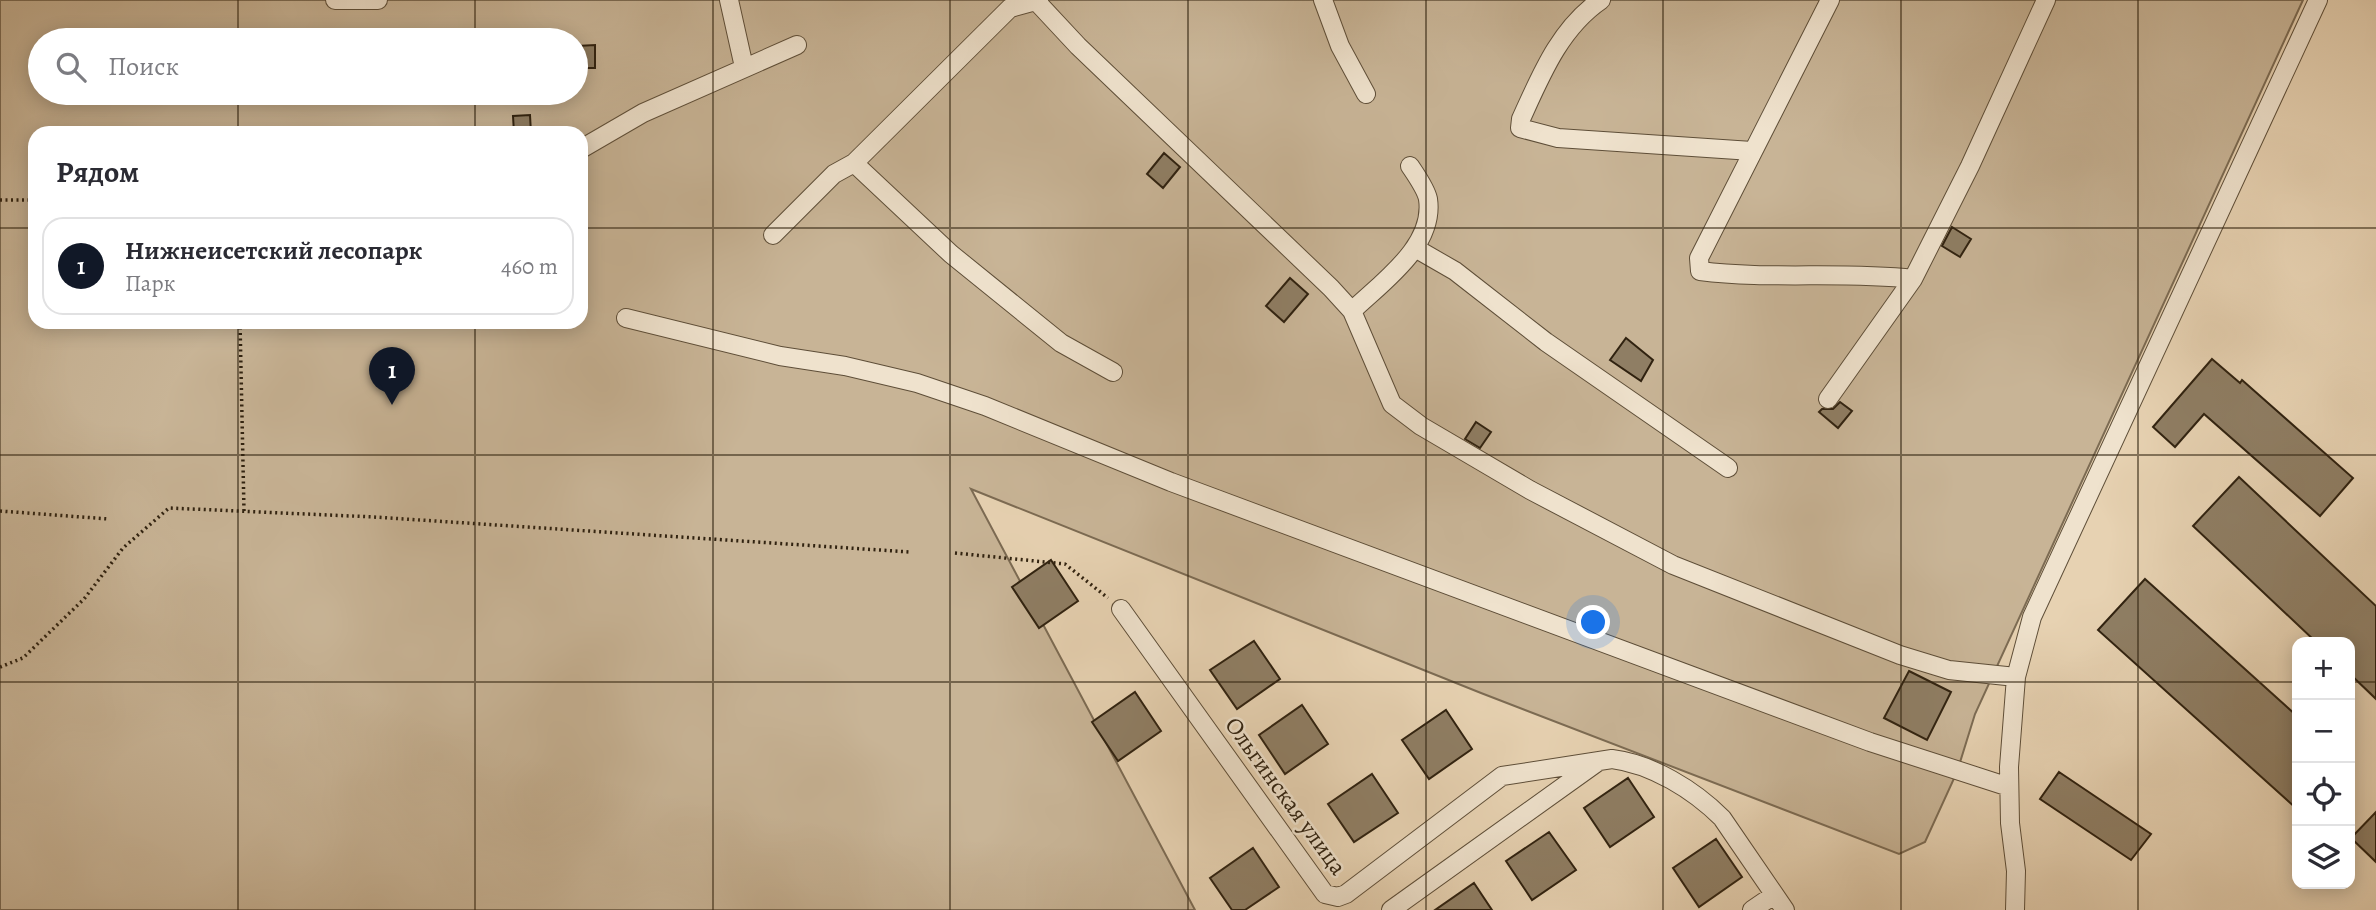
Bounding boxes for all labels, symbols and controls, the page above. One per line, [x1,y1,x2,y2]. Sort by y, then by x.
search box [28,28,588,105]
icon: search [52,48,90,86]
text: Поиск [108,49,179,84]
text: Рядом [56,152,139,192]
text: Нижнеисетский лесопарк [125,233,423,268]
text: 1 [77,251,85,282]
text: 460 m [501,251,558,282]
text: Парк [125,268,176,299]
pin: 1 [369,347,415,405]
your location [1576,605,1610,639]
map controls [2292,637,2355,889]
button: + [2292,637,2355,700]
button: − [2292,700,2355,763]
street label: Ольгинская улица [1218,710,1354,882]
button: locate [2292,763,2355,826]
button: layers [2292,826,2355,889]

